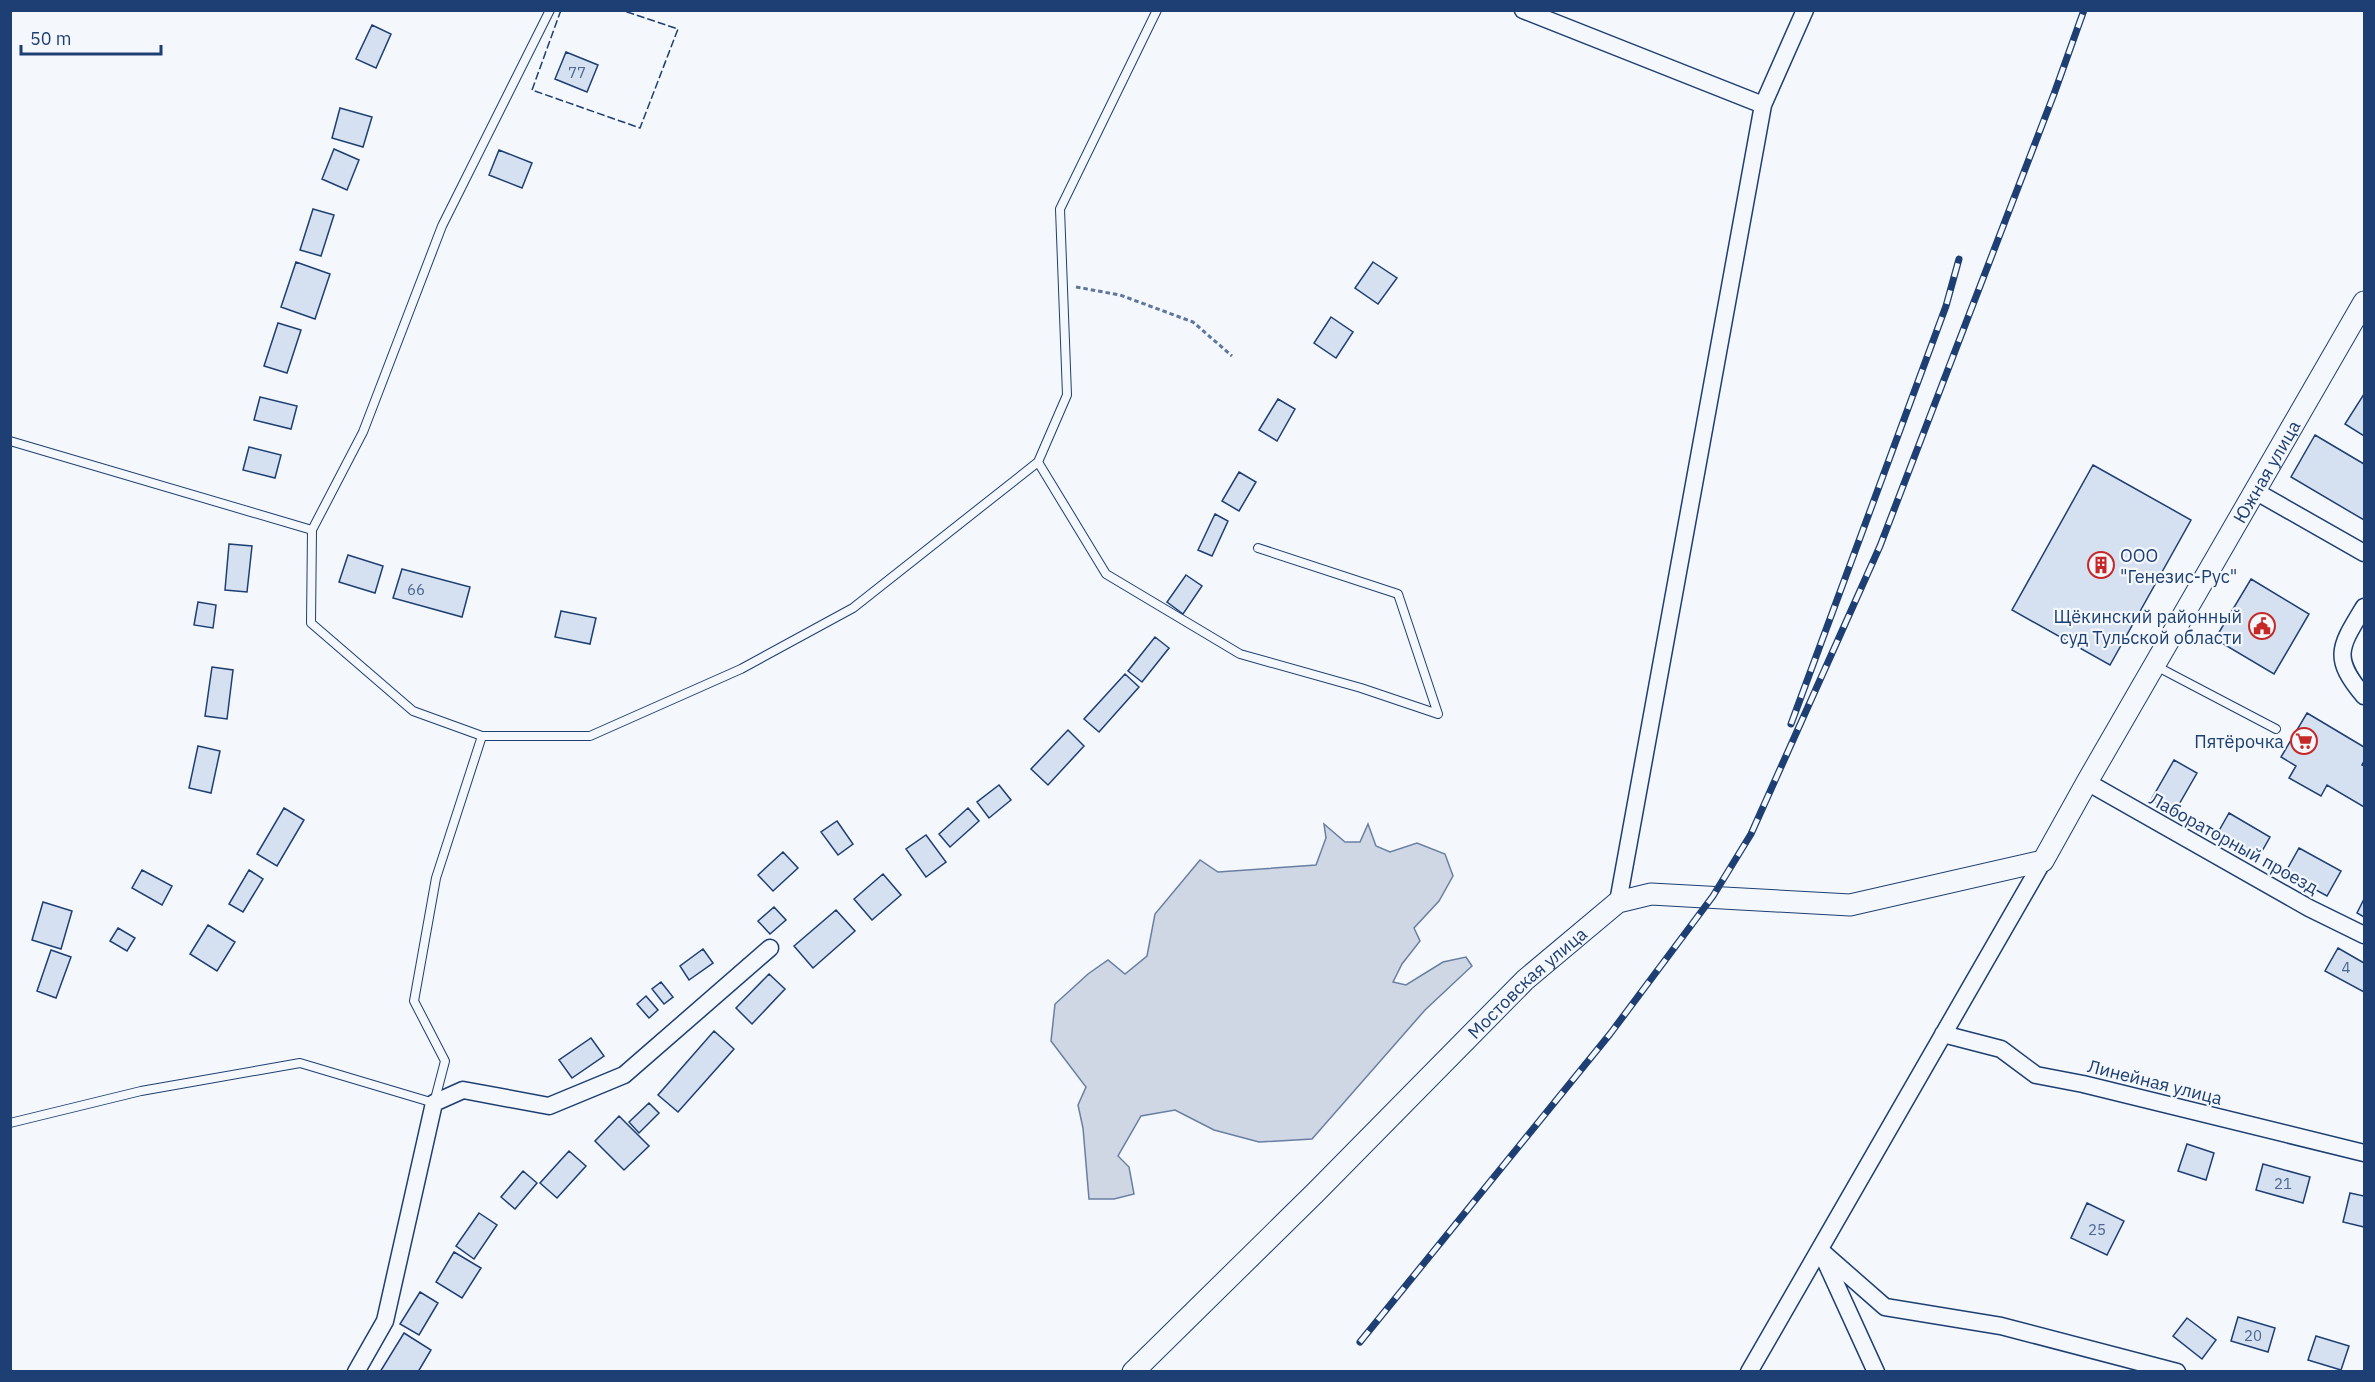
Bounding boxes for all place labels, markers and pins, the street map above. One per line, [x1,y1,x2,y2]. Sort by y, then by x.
place label: ООО "Генезис-Рус" [2120,544,2237,588]
building icon: ООО "Генезис-Рус" [2086,550,2116,580]
place label: Щёкинский районный суд Тульской области [2053,605,2242,649]
public building icon: Щёкинский районный суд Тульской области [2247,611,2277,641]
supermarket icon: Пятёрочка [2289,726,2319,756]
place label: Пятёрочка [2194,730,2284,753]

